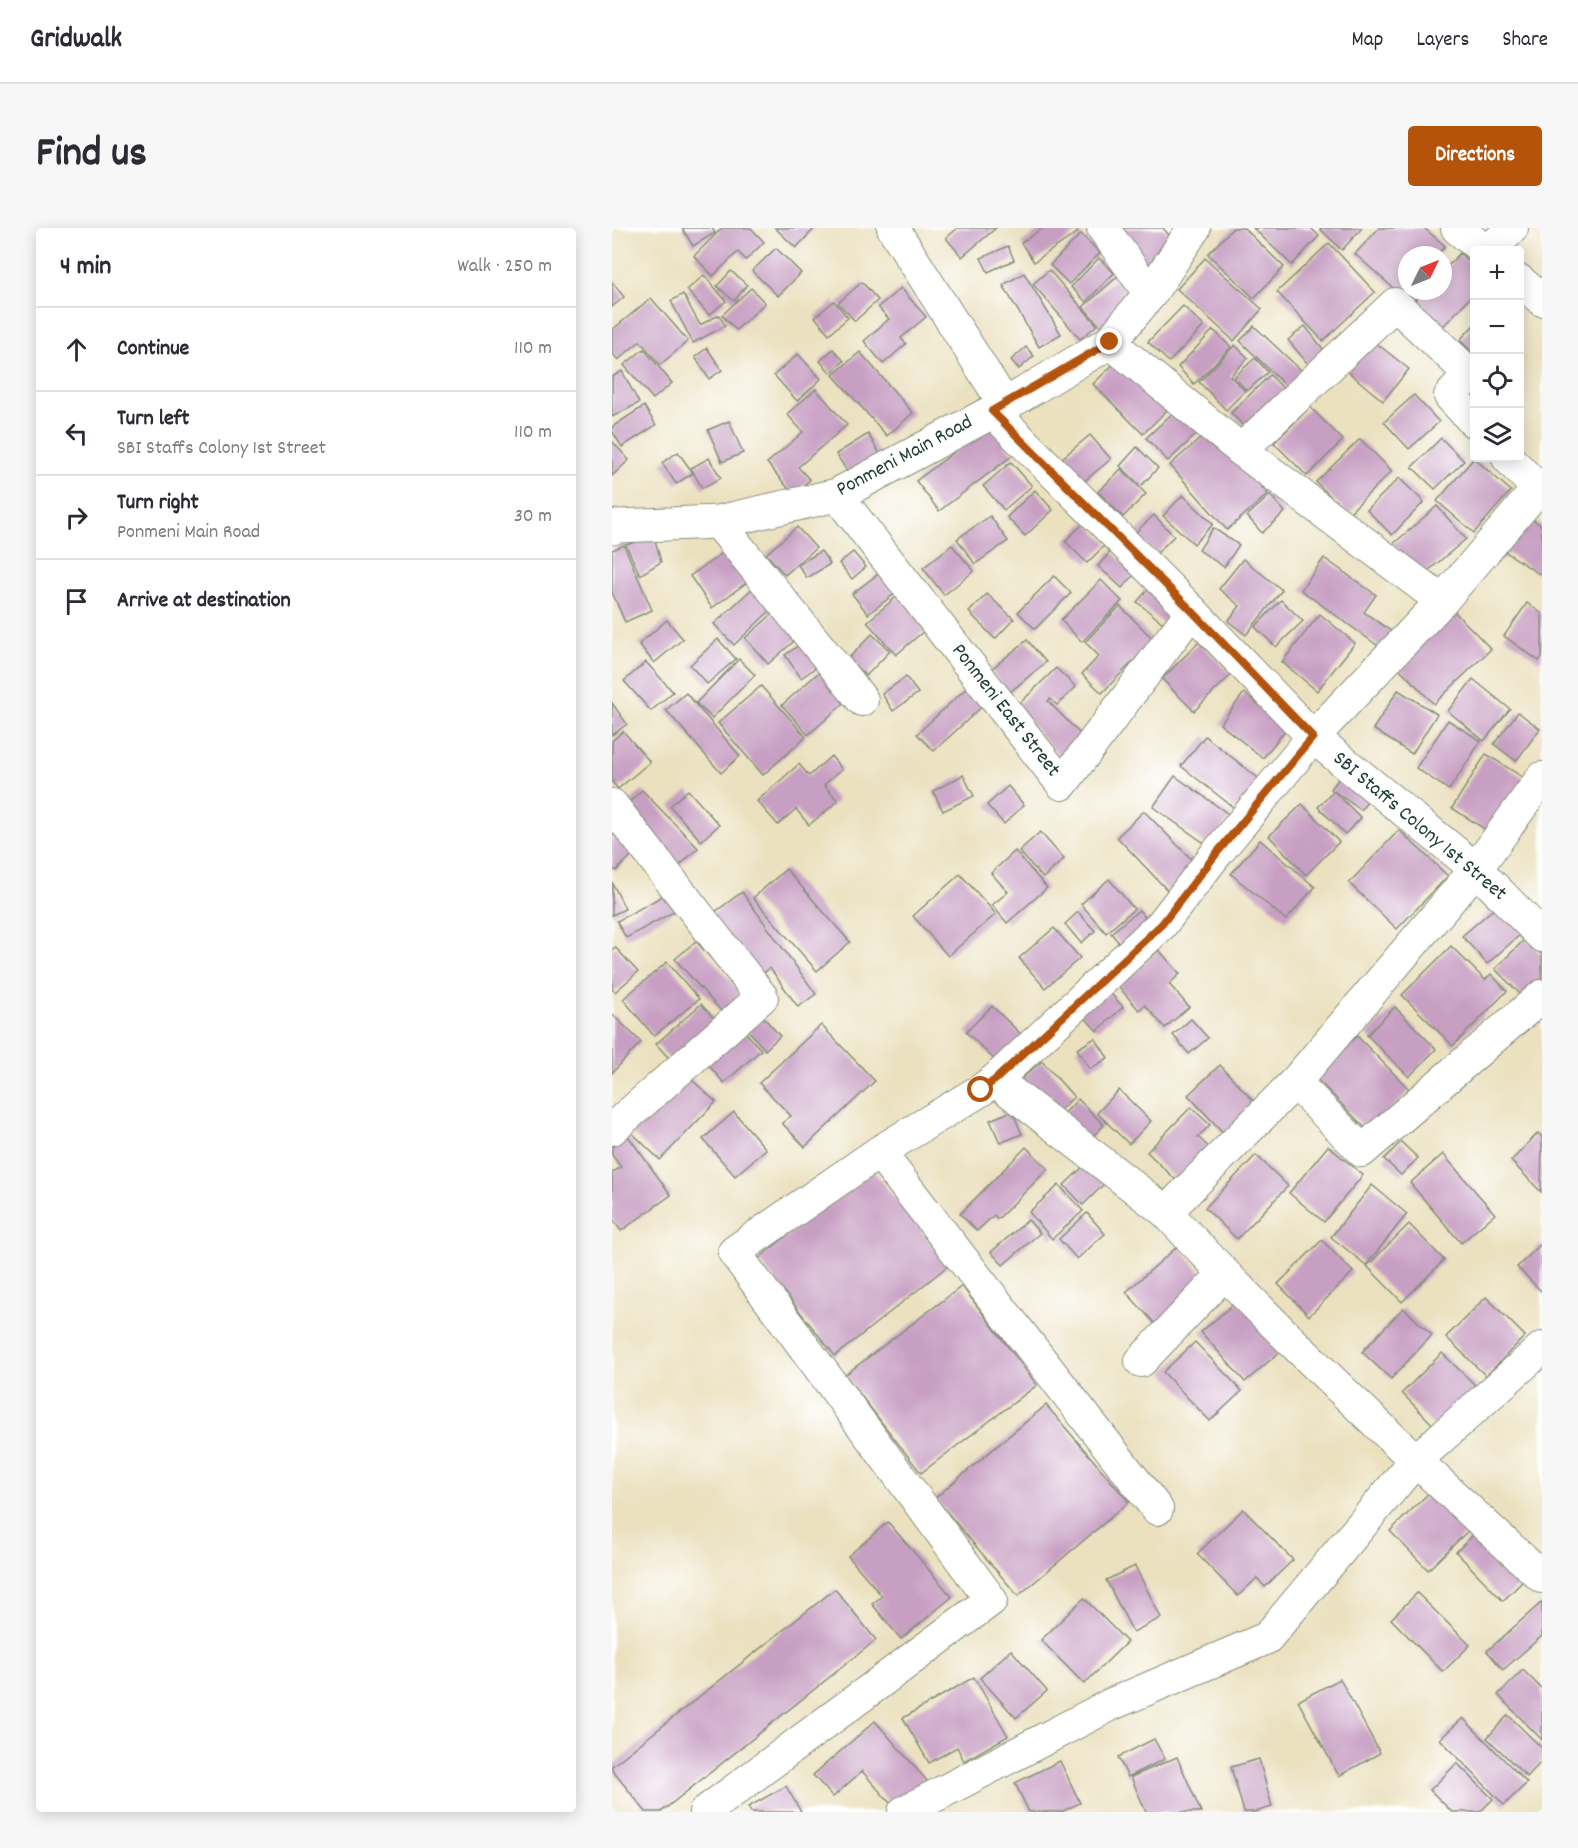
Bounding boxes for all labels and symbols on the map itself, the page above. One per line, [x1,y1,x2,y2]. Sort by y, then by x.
north arrow [1398,246,1452,300]
route end [1096,328,1122,354]
street label: Ponmeni Main Road [832,408,978,506]
street label: Ponmeni East Street [943,638,1067,784]
street label: SBI Staffs Colony 1st Street [1325,745,1513,909]
route start [967,1076,993,1102]

